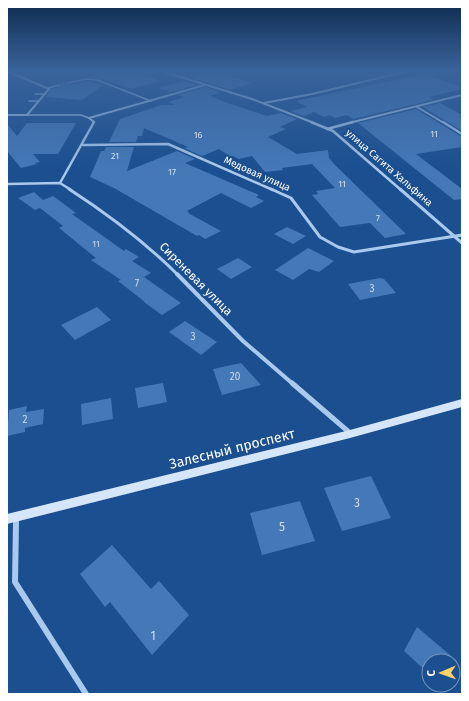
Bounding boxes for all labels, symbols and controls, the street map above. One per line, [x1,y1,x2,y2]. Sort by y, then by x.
street label: улица Сагита Хальфина [343,127,435,209]
house number: 11 [430,129,438,139]
house number: 16 [194,130,203,140]
house number: 21 [111,151,119,161]
street label: Медовая улица [222,154,292,194]
house number: 17 [168,167,176,177]
house number: 11 [338,179,346,189]
house number: 7 [376,213,380,223]
house number: 11 [92,239,100,249]
street label: Сиреневая улица [157,240,235,318]
house number: 7 [135,278,140,290]
house number: 3 [370,283,375,295]
house number: 3 [191,331,196,343]
house number: 20 [230,371,241,383]
house number: 2 [23,414,28,426]
street label: Залесный проспект [167,425,297,473]
house number: 3 [354,496,360,510]
house number: 5 [279,520,285,534]
house number: 1 [150,629,156,643]
north arrow [421,653,461,693]
text: С [425,669,438,677]

